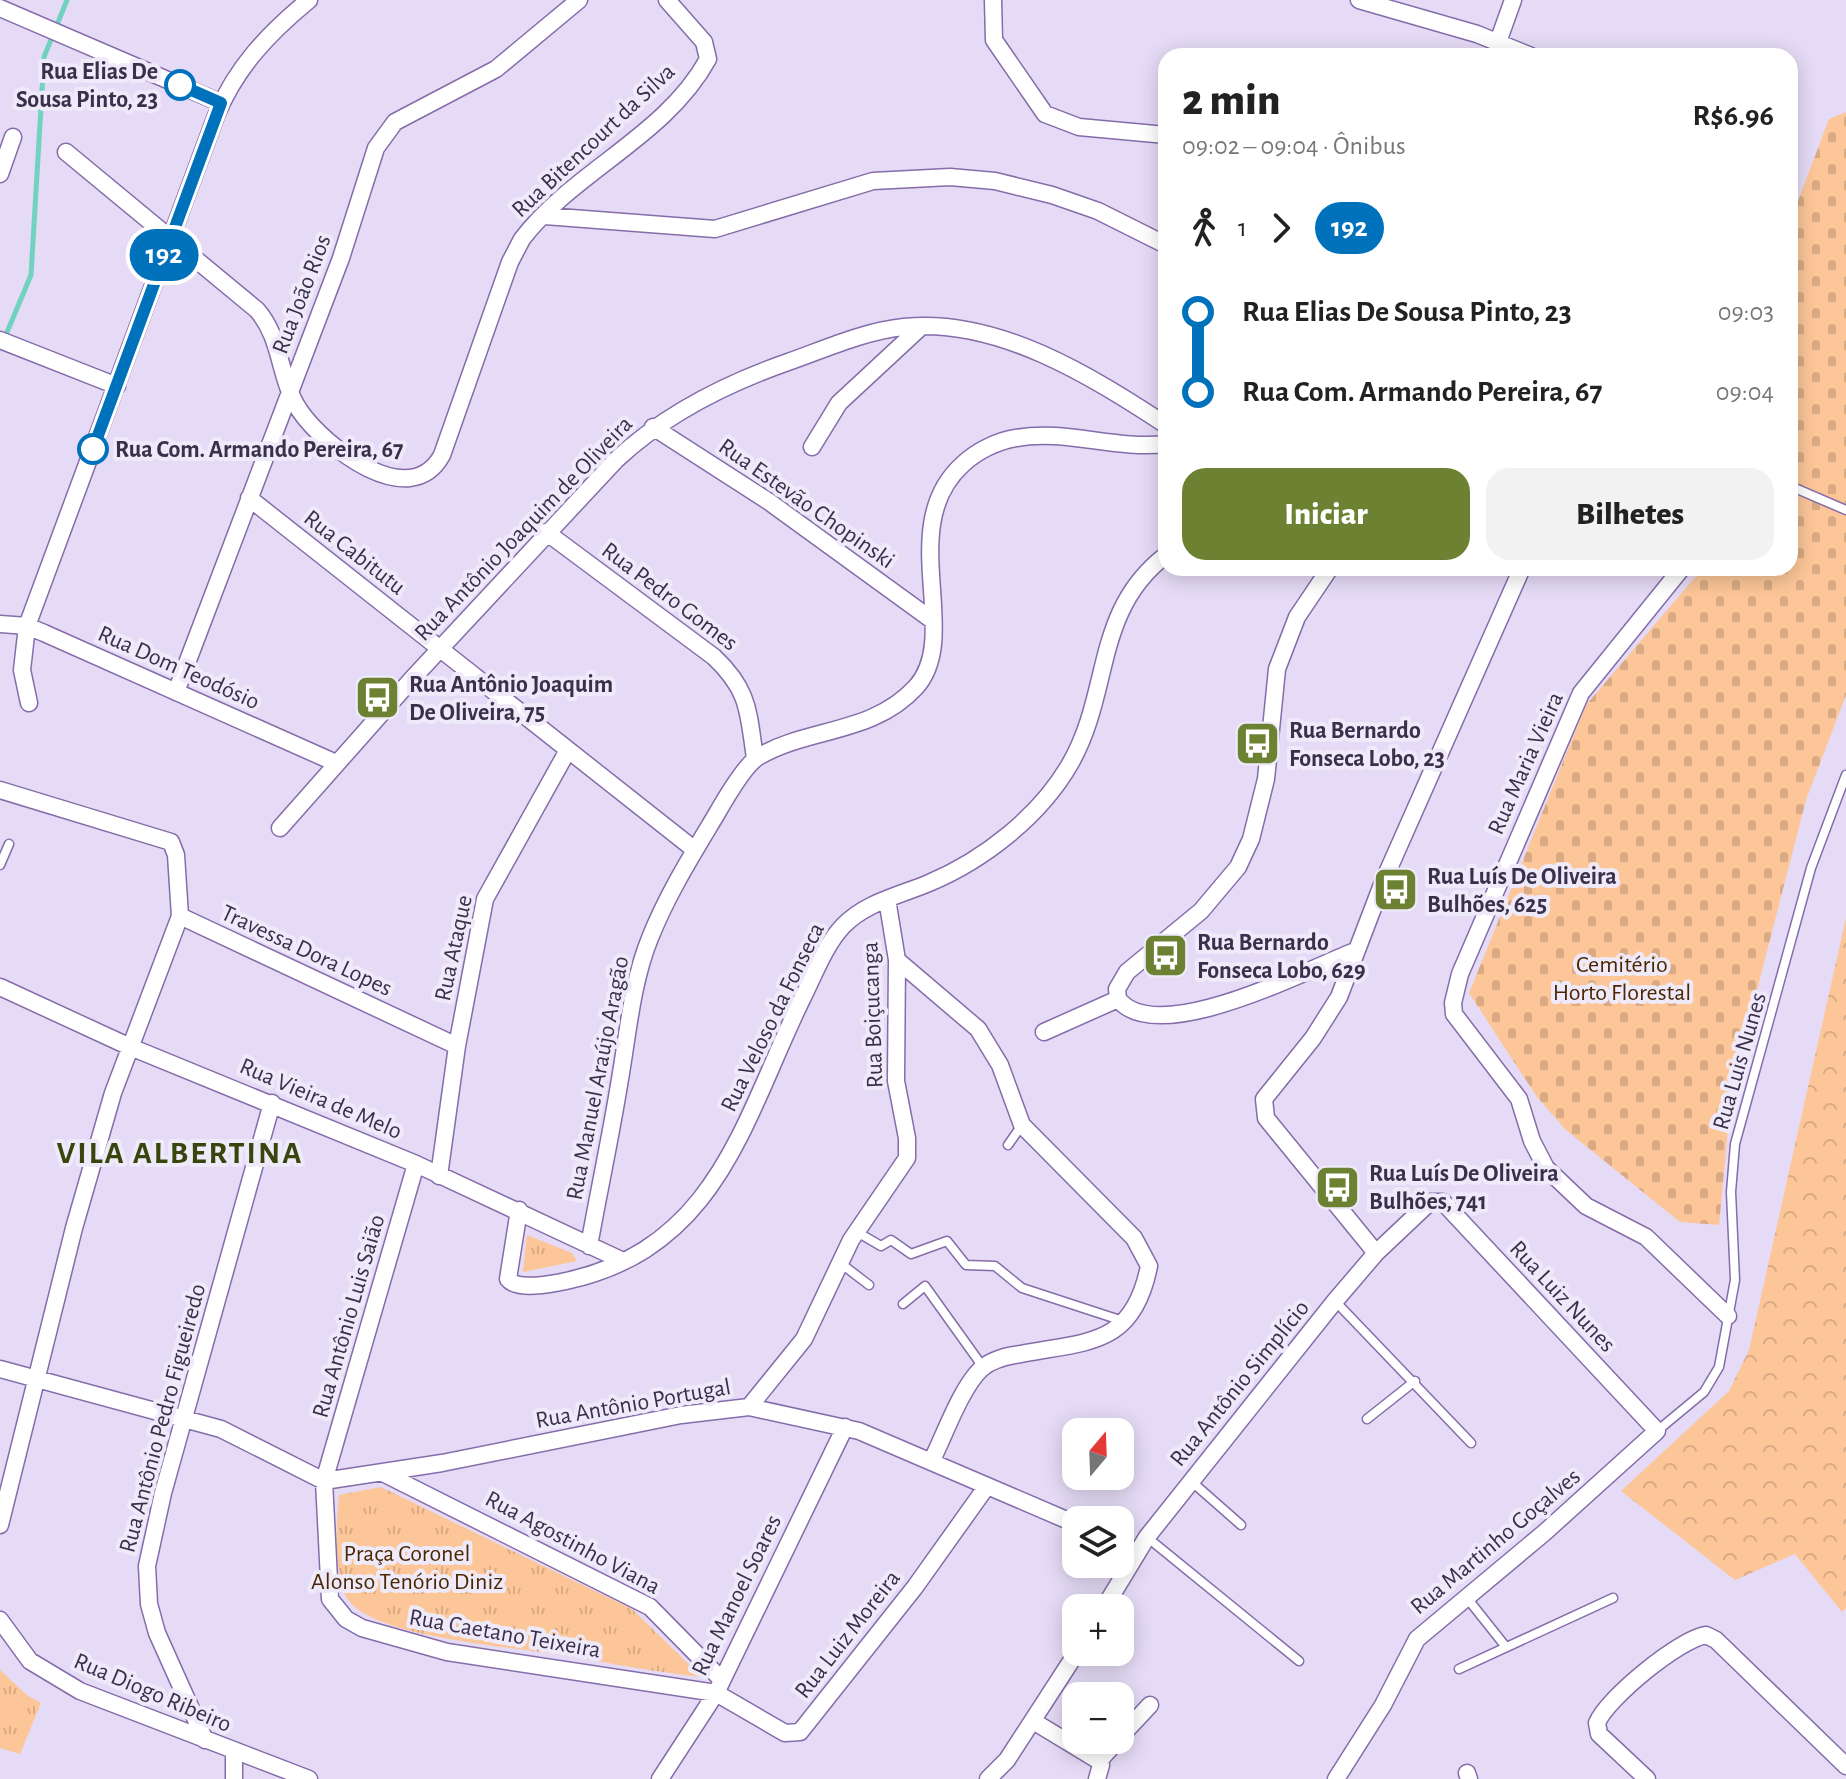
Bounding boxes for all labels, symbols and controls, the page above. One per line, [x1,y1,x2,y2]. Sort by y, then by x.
street label: Rua Bitencourt da Silva [507,59,680,222]
place label: Rua Elias De Sousa Pinto, 23 [16,60,158,112]
marker: Rua Elias De Sousa Pinto, 23 [165,70,195,100]
text: 2 min [1182,79,1281,123]
text: R$6.96 [1692,101,1774,131]
text: 09:02 – 09:04 · Ônibus [1182,133,1406,159]
icon: walk [1182,206,1226,250]
icon: forward [1259,206,1303,250]
text: 192 [1331,214,1368,242]
text: 1 [1238,215,1247,241]
line badge: 192 [118,229,210,281]
street label: Rua João Rios [268,231,336,357]
text: 192 [146,241,182,269]
text: Rua Elias De Sousa Pinto, 23 [1242,297,1572,327]
text: 09:03 [1718,299,1774,325]
text: Rua Com. Armando Pereira, 67 [1242,377,1603,407]
text: 09:04 [1716,379,1774,405]
street label: Rua Antônio Joaquim de Oliveira [410,412,637,646]
marker: Rua Com. Armando Pereira, 67 [78,434,108,464]
street label: Rua Estevão Chopinski [714,434,899,573]
place label: Rua Com. Armando Pereira, 67 [115,438,403,462]
button: Iniciar [1182,468,1470,560]
button: Bilhetes [1486,468,1774,560]
street label: Rua Cabitutu [299,506,410,600]
street label: Rua Pedro Gomes [597,538,742,655]
street label: Rua Dom Teodósio [94,622,263,714]
place label: Rua Antônio Joaquim De Oliveira, 75 [409,673,613,725]
bus stop icon: Rua Antônio Joaquim De Oliveira, 75 [354,674,402,722]
street label: Rua Maria Vieira [1484,689,1568,838]
place label: Rua Bernardo Fonseca Lobo, 23 [1289,719,1445,771]
bus stop icon: Rua Bernardo Fonseca Lobo, 23 [1234,720,1282,768]
place label: Rua Luís De Oliveira Bulhões, 625 [1427,865,1617,917]
bus stop icon: Rua Luís De Oliveira Bulhões, 625 [1372,866,1420,914]
street label: Rua Ataque [431,893,477,1003]
street label: Travessa Dora Lopes [217,901,396,1001]
street label: Rua Veloso da Fonseca [717,919,829,1116]
place label: Rua Bernardo Fonseca Lobo, 629 [1197,931,1366,983]
bus stop icon: Rua Bernardo Fonseca Lobo, 629 [1142,932,1190,980]
street label: Rua Boiçucanga [858,941,888,1089]
park label: Cemitério Horto Florestal [1553,953,1691,1005]
street label: Rua Manuel Araújo Aragão [563,954,633,1202]
street label: Rua Luis Nunes [1709,990,1771,1133]
street label: Rua Vieira de Melo [236,1054,405,1144]
district label: VILA ALBERTINA [57,1137,303,1169]
place label: Rua Luís De Oliveira Bulhões, 741 [1369,1162,1559,1214]
bus stop icon: Rua Luís De Oliveira Bulhões, 741 [1314,1163,1362,1211]
street label: Rua Antônio Luis Saião [308,1212,389,1421]
street label: Rua Luiz Nunes [1505,1236,1620,1357]
street label: Rua Antônio Pedro Figueiredo [115,1281,210,1555]
street label: Rua Antônio Simplício [1166,1296,1314,1471]
street label: Rua Antônio Portugal [534,1375,733,1433]
north arrow [1062,1418,1134,1490]
map controls [1062,1418,1134,1754]
street label: Rua Martinho Goçalves [1406,1464,1585,1619]
street label: Rua Agostinho Viana [481,1487,664,1599]
button: layers [1062,1506,1134,1578]
street label: Rua Manoel Soares [688,1511,786,1680]
park label: Praça Coronel Alonso Tenório Diniz [311,1542,503,1594]
street label: Rua Luiz Moreira [791,1566,905,1703]
button: + [1062,1594,1134,1666]
street label: Rua Caetano Teixeira [407,1605,602,1663]
street label: Rua Diogo Ribeiro [70,1649,235,1737]
button: − [1062,1682,1134,1754]

